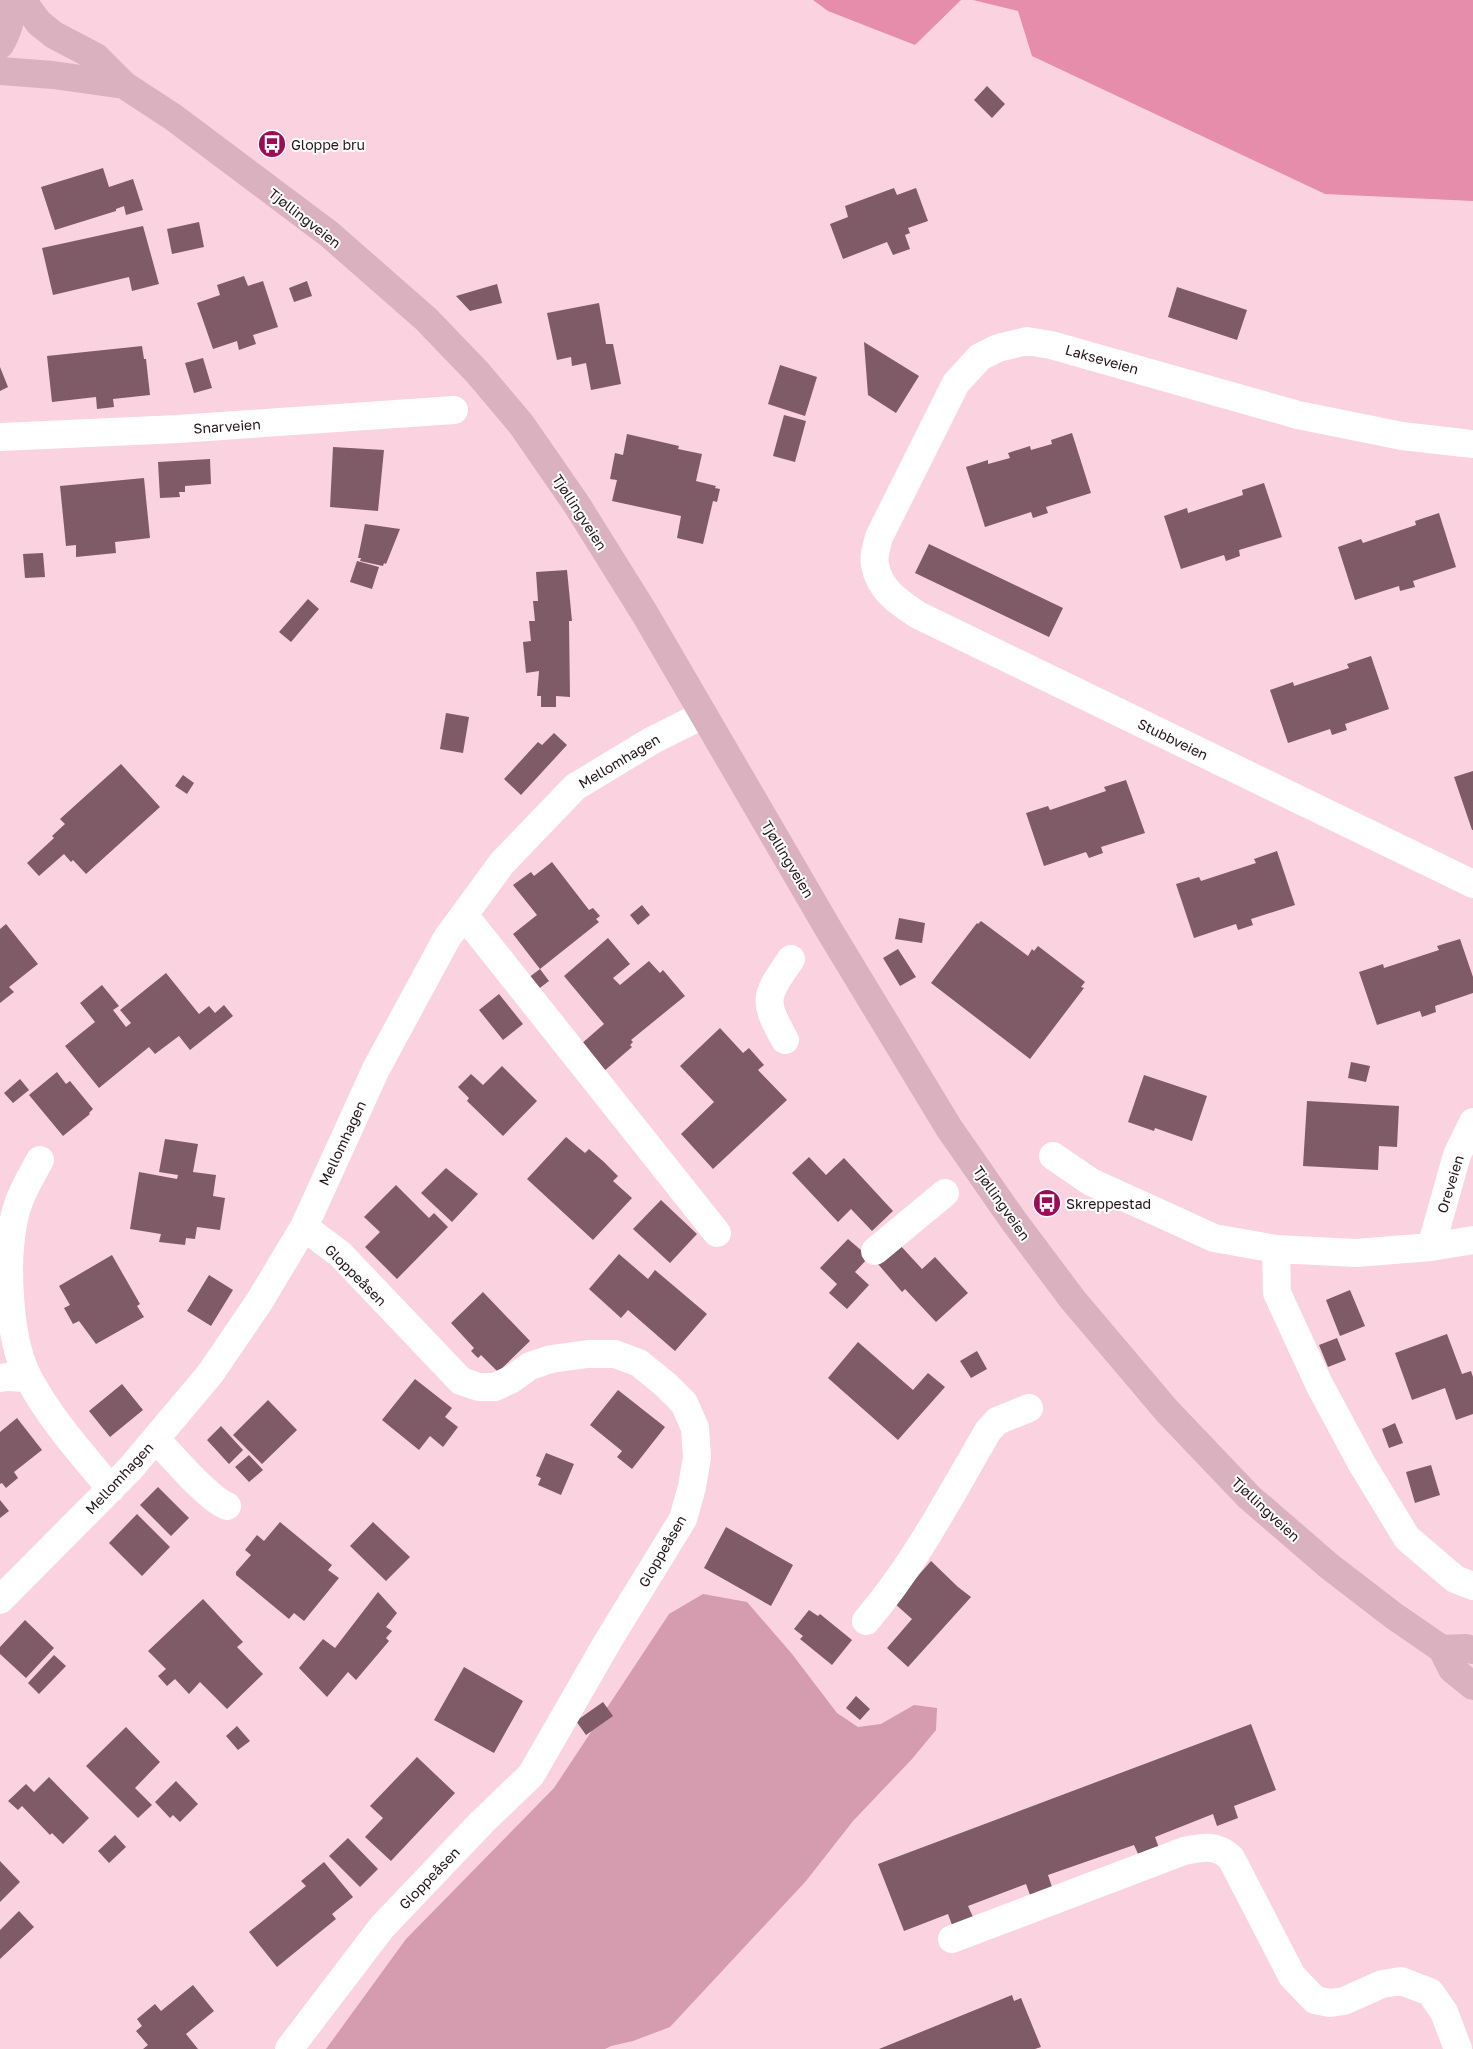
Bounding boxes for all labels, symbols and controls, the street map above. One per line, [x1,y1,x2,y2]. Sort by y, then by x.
bus stop icon: Gloppe bru [257,129,287,159]
place label: Gloppe bru [291,136,365,153]
street label: Tjøllingveien [266,185,344,251]
street label: Lakseveien [1063,340,1141,378]
street label: Snarveien [193,415,261,437]
street label: Tjøllingveien [549,471,611,553]
street label: Stubbveien [1135,715,1211,763]
street label: Mellomhagen [575,730,663,792]
street label: Tjøllingveien [758,817,818,901]
street label: Mellomhagen [315,1098,369,1188]
street label: Oreveien [1433,1153,1467,1215]
street label: Tjøllingveien [970,1163,1034,1243]
bus stop icon: Skreppestad [1032,1188,1062,1218]
place label: Skreppestad [1066,1195,1151,1212]
street label: Gloppeåsen [322,1241,390,1309]
street label: Mellomhagen [82,1439,156,1517]
street label: Tjøllingveien [1228,1473,1304,1545]
street label: Gloppeåsen [635,1512,689,1590]
street label: Gloppeåsen [395,1843,463,1913]

